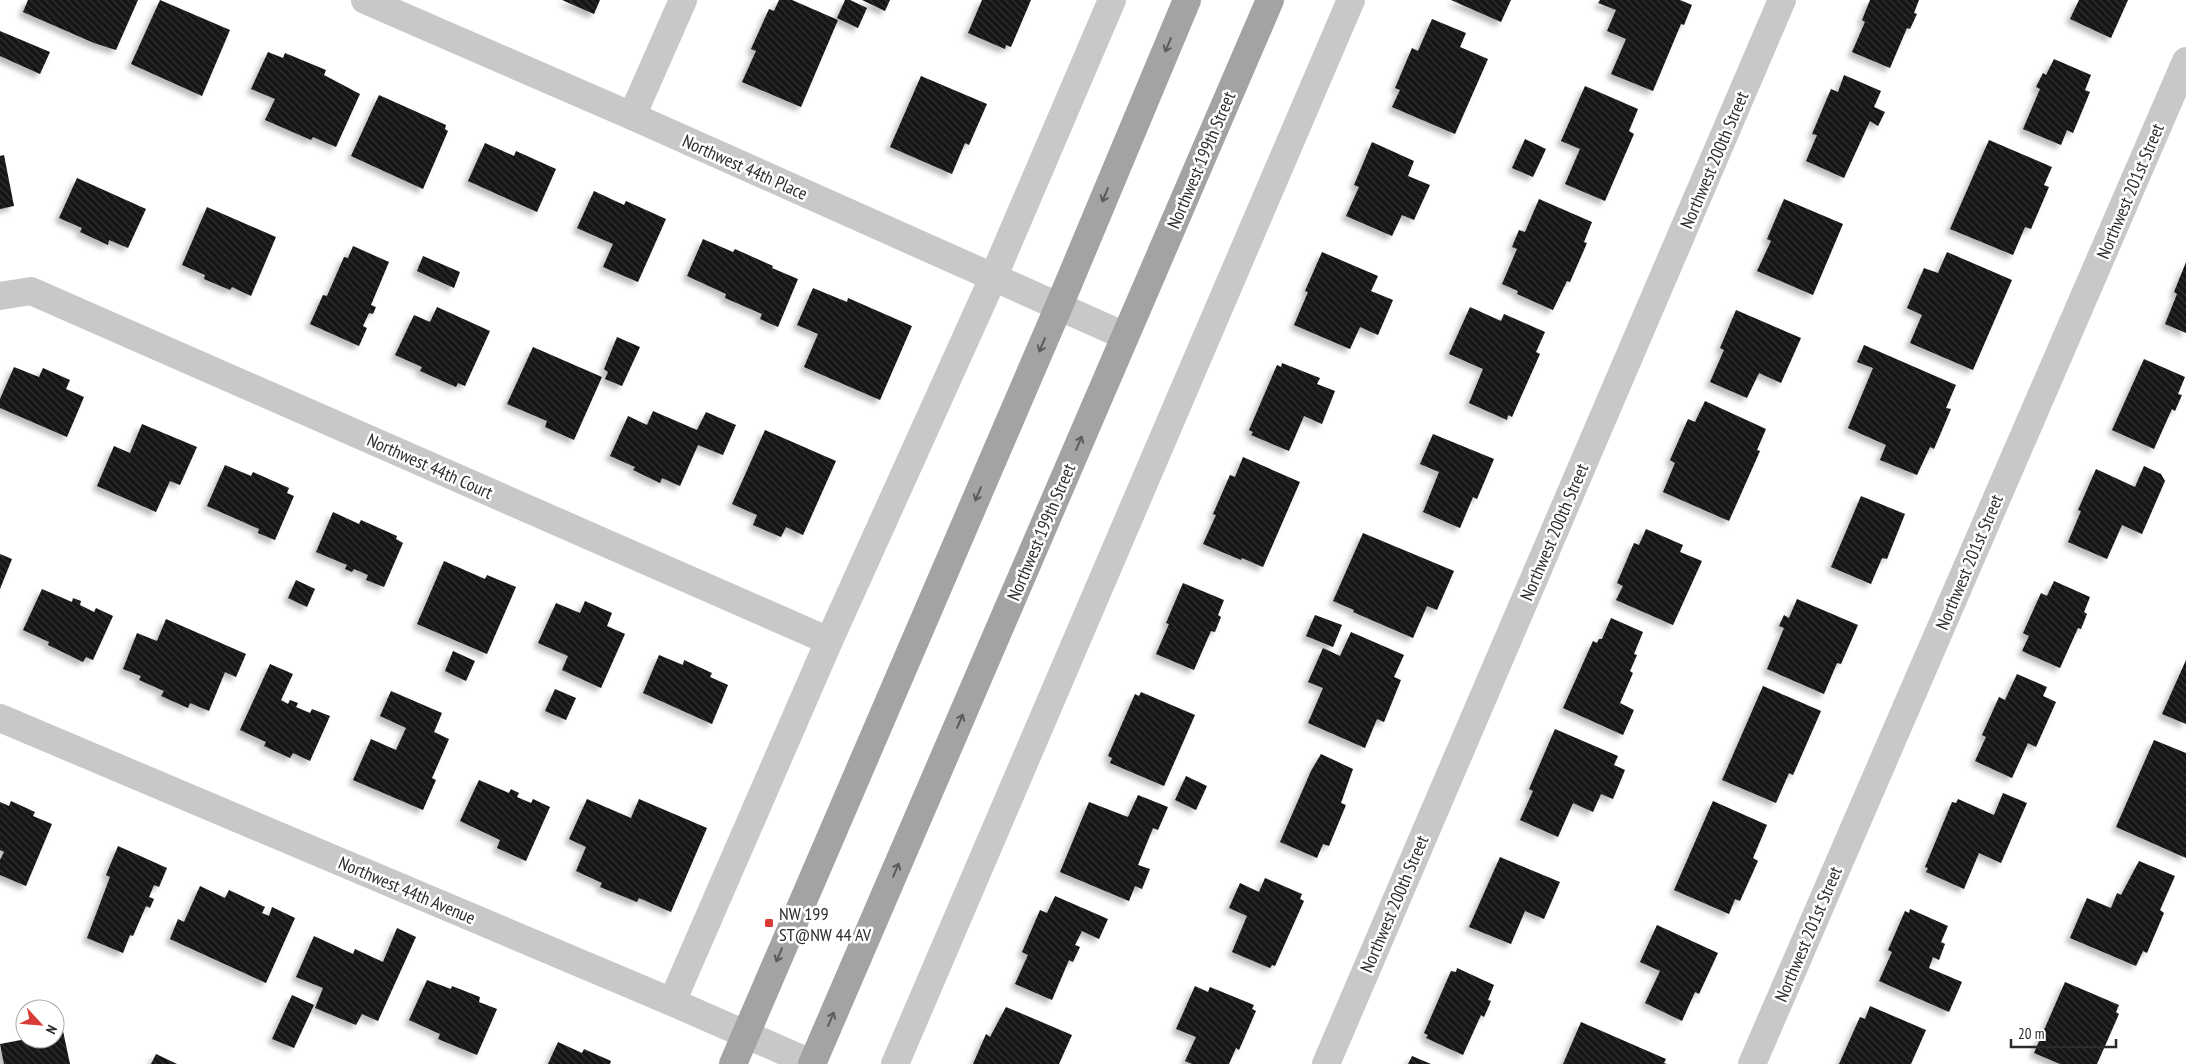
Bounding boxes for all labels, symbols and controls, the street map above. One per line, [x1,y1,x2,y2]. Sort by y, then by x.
one-way arrow [1163,37,1173,52]
street label: Northwest 199th Street [1162,88,1240,232]
street label: Northwest 200th Street [1675,88,1753,232]
street label: Northwest 201st Street [2091,120,2169,262]
street label: Northwest 44th Place [679,129,811,205]
one-way arrow [1100,187,1110,202]
one-way arrow [1037,337,1047,352]
street label: Northwest 44th Court [364,428,496,504]
one-way arrow [1075,436,1085,451]
street label: Northwest 199th Street [1002,460,1080,604]
street label: Northwest 200th Street [1515,460,1593,604]
one-way arrow [973,486,983,501]
street label: Northwest 201st Street [1930,491,2008,633]
one-way arrow [955,714,965,729]
street label: Northwest 200th Street [1355,832,1433,976]
street label: Northwest 44th Avenue [335,851,479,929]
one-way arrow [891,863,901,878]
street label: Northwest 201st Street [1769,863,1847,1005]
place label: NW 199 ST@NW 44 AV [779,902,872,946]
marker: NW 199 ST@NW 44 AV [763,917,775,929]
one-way arrow [774,947,784,962]
north arrow [15,999,65,1049]
one-way arrow [827,1012,837,1027]
scale bar [2011,1016,2116,1048]
text: N [42,1022,61,1037]
text: 20 m [2018,1024,2044,1043]

